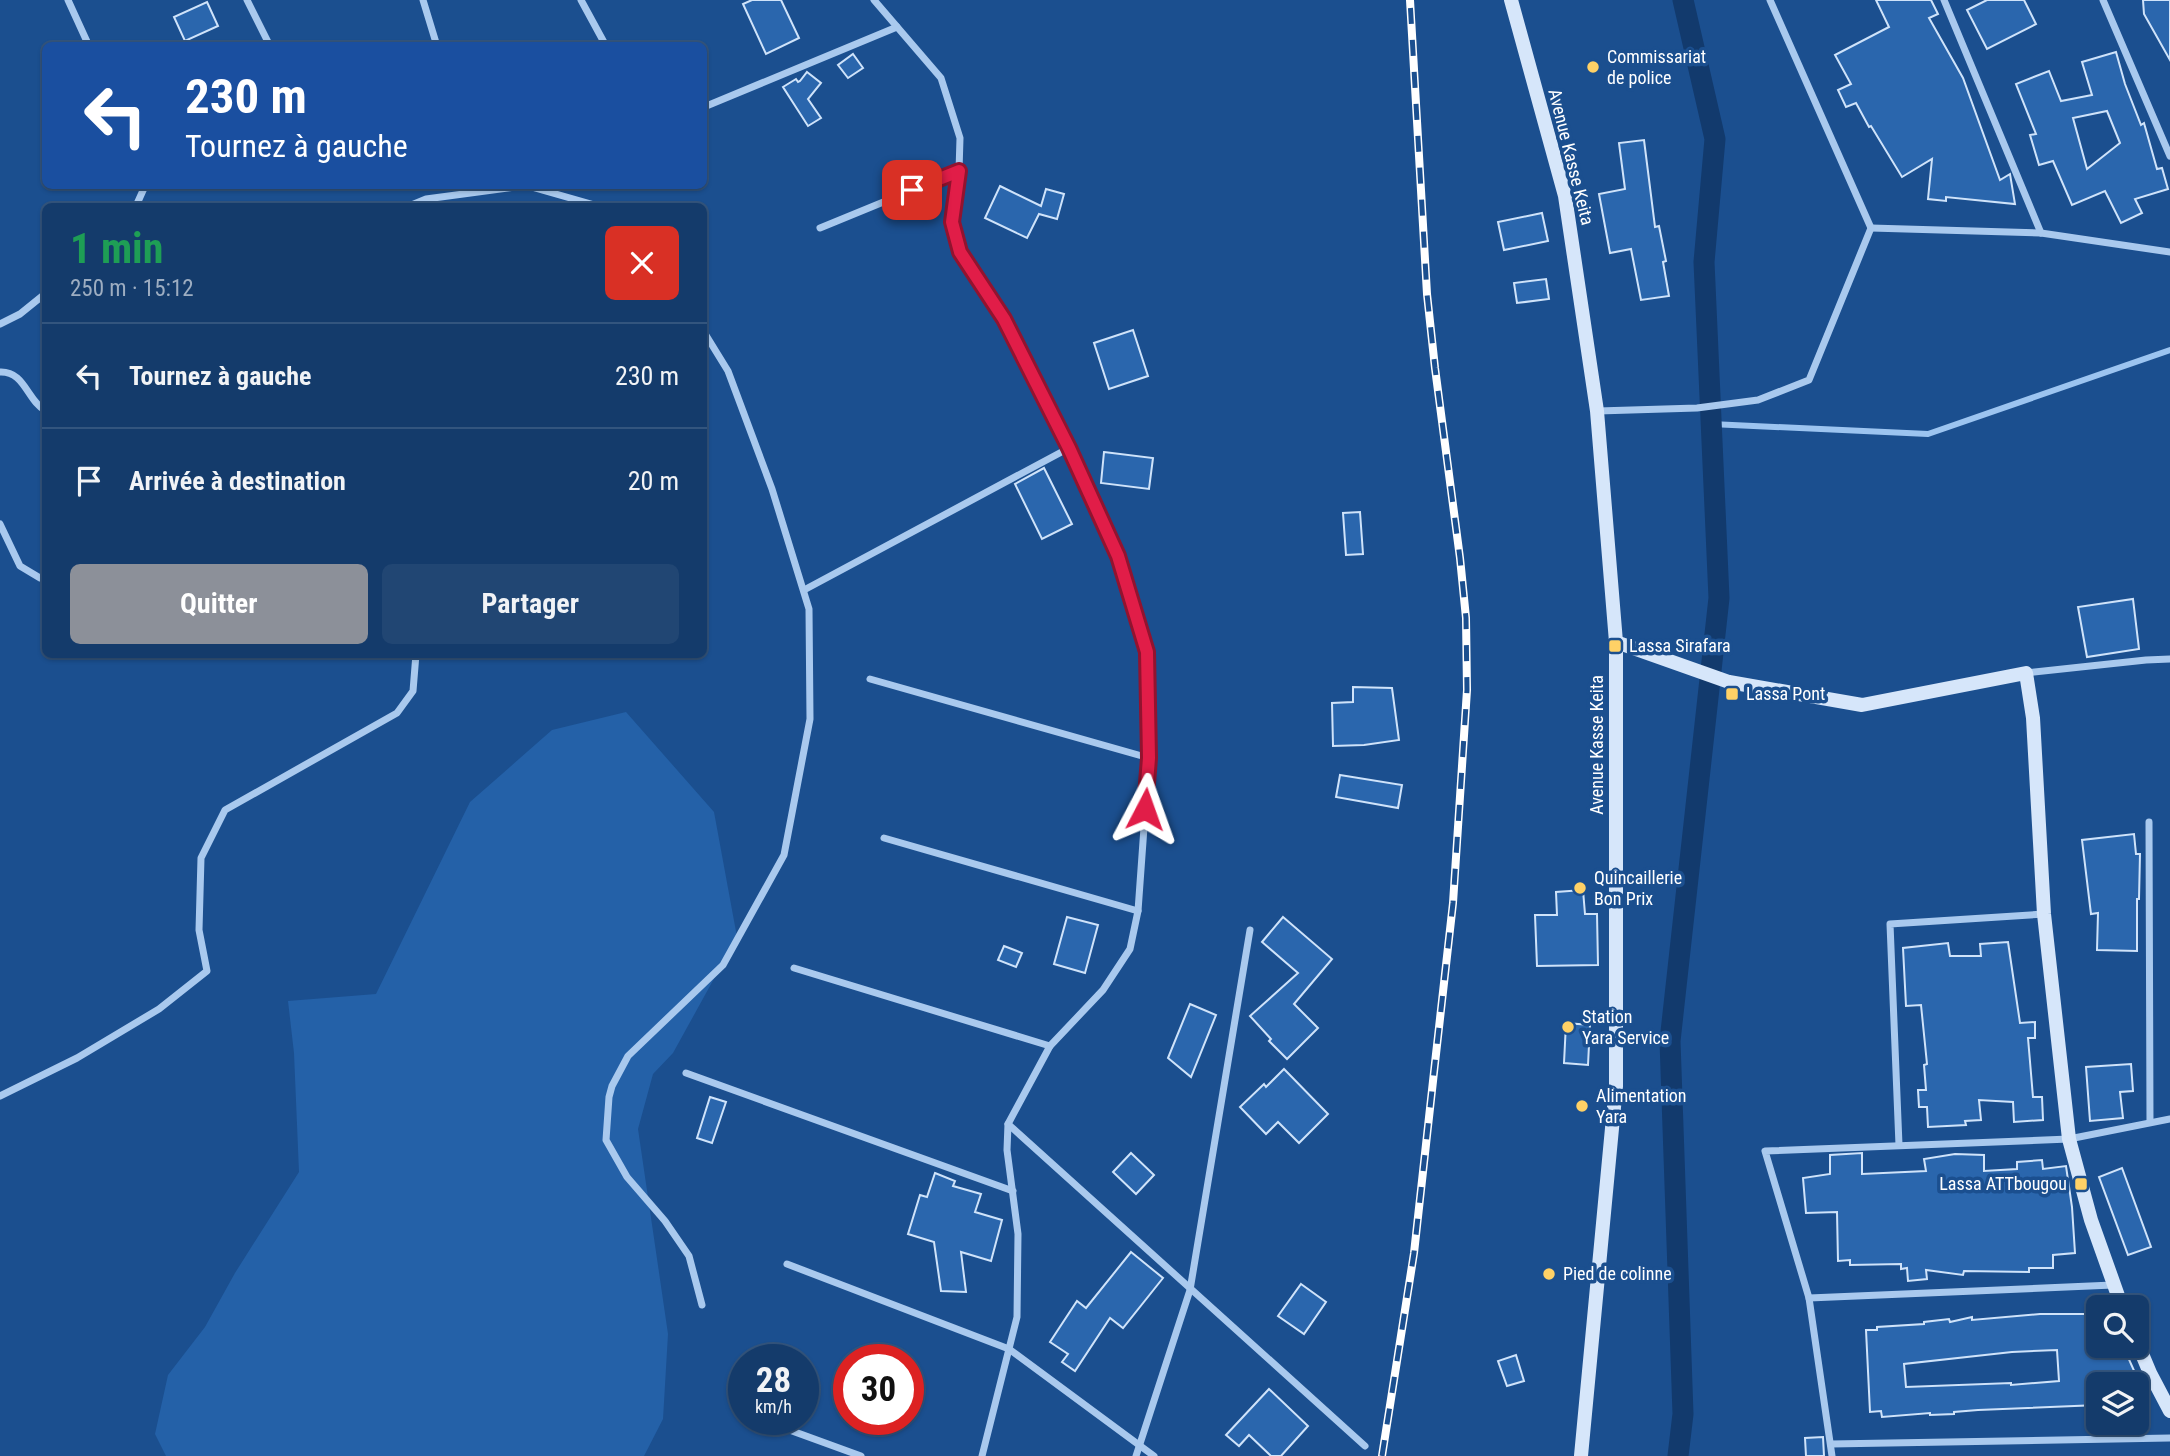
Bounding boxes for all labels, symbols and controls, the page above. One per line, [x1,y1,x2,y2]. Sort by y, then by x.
place label: Commissariat de police [1607,46,1706,88]
marker: Commissariat de police [1585,59,1601,75]
text: 230 m [185,68,307,125]
icon: left [70,70,161,161]
street label: Avenue Kasse Keita [1544,87,1599,227]
text: Tournez à gauche [185,127,408,165]
pin [882,160,942,220]
icon: arrive [893,171,931,209]
text: 1 min [70,224,163,273]
button: close [605,226,679,300]
text: 250 m · 15:12 [70,275,194,302]
icon: left [70,357,108,395]
text: Tournez à gauche [129,361,311,391]
text: 230 m [615,361,679,391]
icon: arrive [70,462,108,500]
text: Arrivée à destination [129,466,346,496]
text: 20 m [628,466,679,496]
button: Quitter [70,564,368,644]
button: Partager [382,564,679,644]
place label: Lassa Sirafara [1629,635,1731,656]
marker: Lassa Sirafara [1607,638,1623,654]
street label: Avenue Kasse Keita [1586,675,1607,815]
place label: Lassa Pont [1746,683,1825,704]
marker: Lassa Pont [1724,686,1740,702]
position arrow [1108,772,1182,846]
place label: Quincaillerie Bon Prix [1594,867,1682,909]
marker: Quincaillerie Bon Prix [1572,880,1588,896]
place label: Station Yara Service [1582,1006,1669,1048]
marker: Station Yara Service [1560,1019,1576,1035]
place label: Alimentation Yara [1596,1085,1687,1127]
marker: Alimentation Yara [1574,1098,1590,1114]
place label: Lassa ATTbougou [1939,1173,2067,1194]
marker: Lassa ATTbougou [2073,1176,2089,1192]
place label: Pied de colinne [1563,1263,1672,1284]
marker: Pied de colinne [1541,1266,1557,1282]
map controls [2086,1295,2149,1435]
button: search [2086,1295,2149,1358]
speed limit sign: 30 [833,1344,924,1435]
text: 28 [756,1360,791,1401]
button: layers [2086,1372,2149,1435]
text: km/h [755,1396,792,1417]

